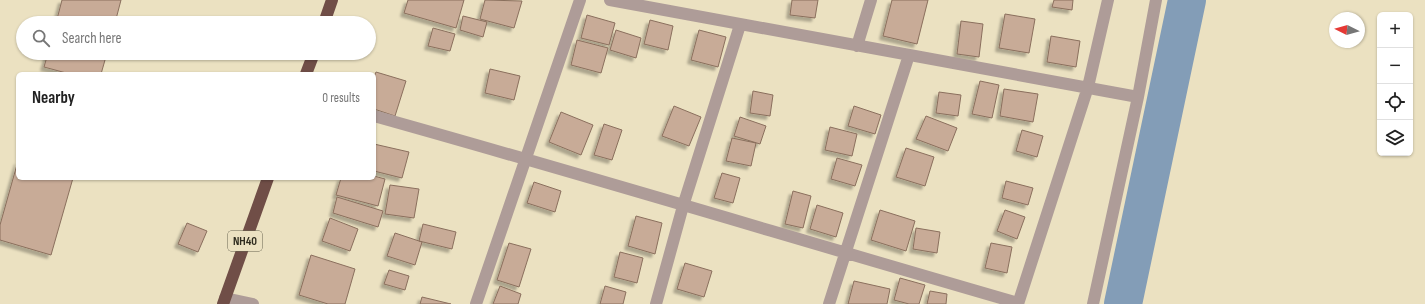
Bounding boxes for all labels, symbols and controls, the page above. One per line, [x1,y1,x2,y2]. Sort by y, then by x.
north arrow [1329,12,1365,48]
map controls [1377,12,1413,156]
button: + [1377,12,1413,48]
search box [16,16,376,60]
icon: search [30,27,52,49]
text: Search here [62,29,122,48]
button: − [1377,48,1413,84]
button: locate [1377,84,1413,120]
text: Nearby [32,88,75,108]
text: 0 results [322,90,360,106]
button: layers [1377,120,1413,156]
road number: NH40 [228,231,262,251]

